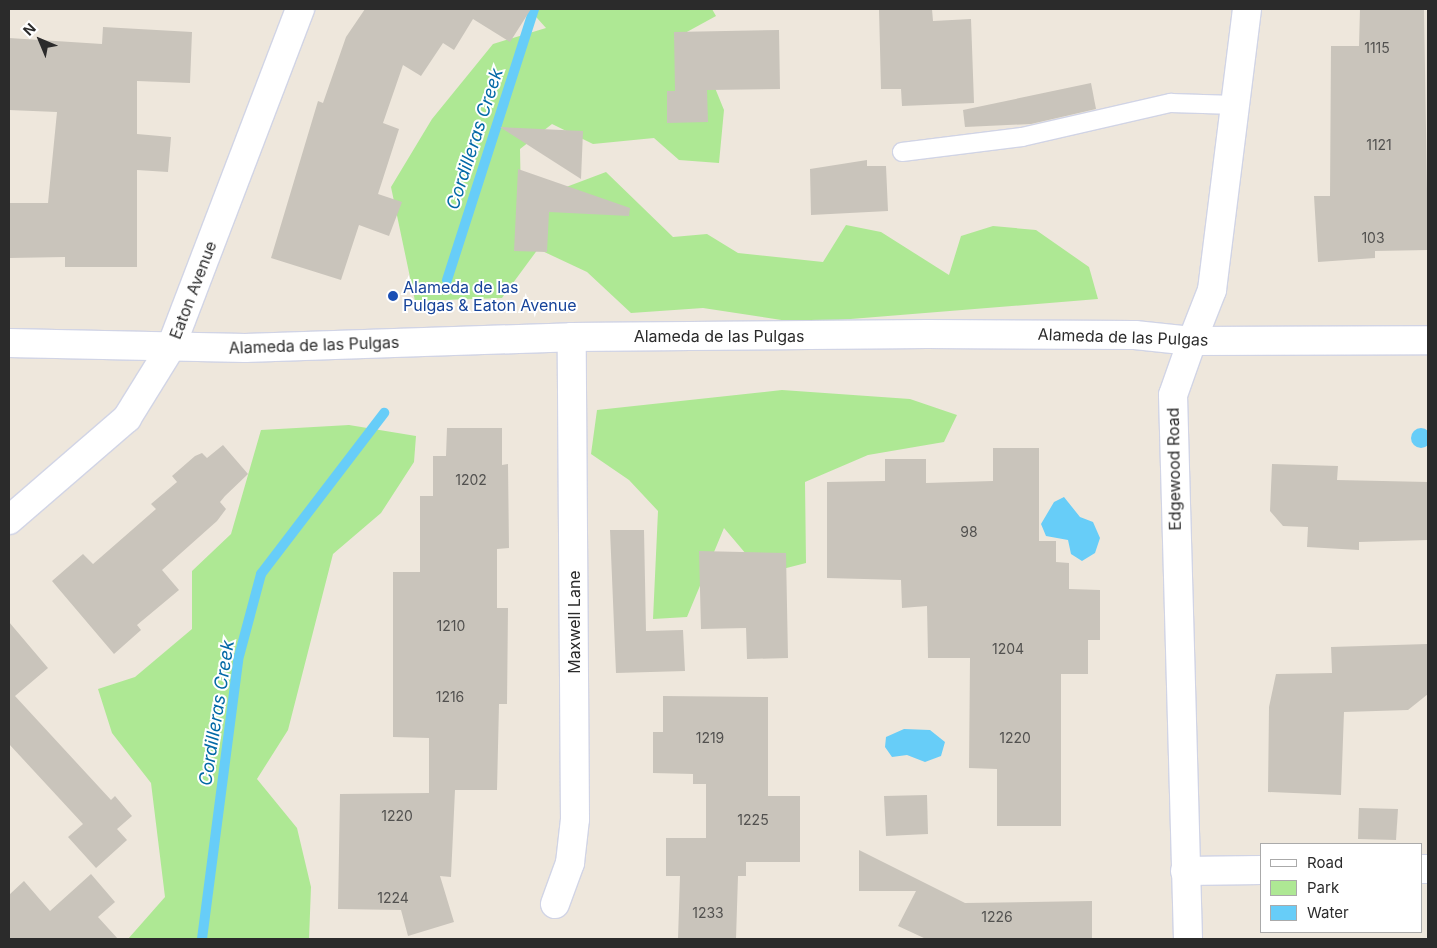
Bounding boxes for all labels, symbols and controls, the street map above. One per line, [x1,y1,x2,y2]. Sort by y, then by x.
north arrow [15,15,65,65]
text: N [19,19,39,39]
house number: 1115 [1364,40,1390,56]
water label: Cordilleras Creek [442,66,508,212]
house number: 1121 [1366,137,1392,153]
house number: 103 [1361,230,1385,246]
street label: Eaton Avenue [166,238,220,342]
place label: Alameda de las Pulgas & Eaton Avenue [403,277,577,315]
marker: Alameda de las Pulgas & Eaton Avenue [387,290,399,302]
street label: Alameda de las Pulgas [1037,324,1209,350]
street label: Alameda de las Pulgas [634,326,804,346]
street label: Alameda de las Pulgas [228,332,400,358]
street label: Edgewood Road [1163,407,1185,531]
house number: 1202 [455,472,487,488]
house number: 98 [960,524,978,540]
street label: Maxwell Lane [564,570,584,674]
house number: 1210 [437,618,465,634]
water label: Cordilleras Creek [195,639,239,787]
house number: 1204 [992,641,1024,657]
house number: 1216 [436,689,464,705]
house number: 1219 [696,730,724,746]
house number: 1220 [999,730,1031,746]
house number: 1220 [381,808,413,824]
house number: 1225 [737,812,769,828]
legend [1260,843,1422,933]
text: Road [1307,853,1343,872]
text: Park [1307,878,1339,897]
house number: 1224 [377,890,409,906]
text: Water [1307,903,1349,922]
house number: 1233 [692,905,724,921]
house number: 1226 [981,909,1013,925]

